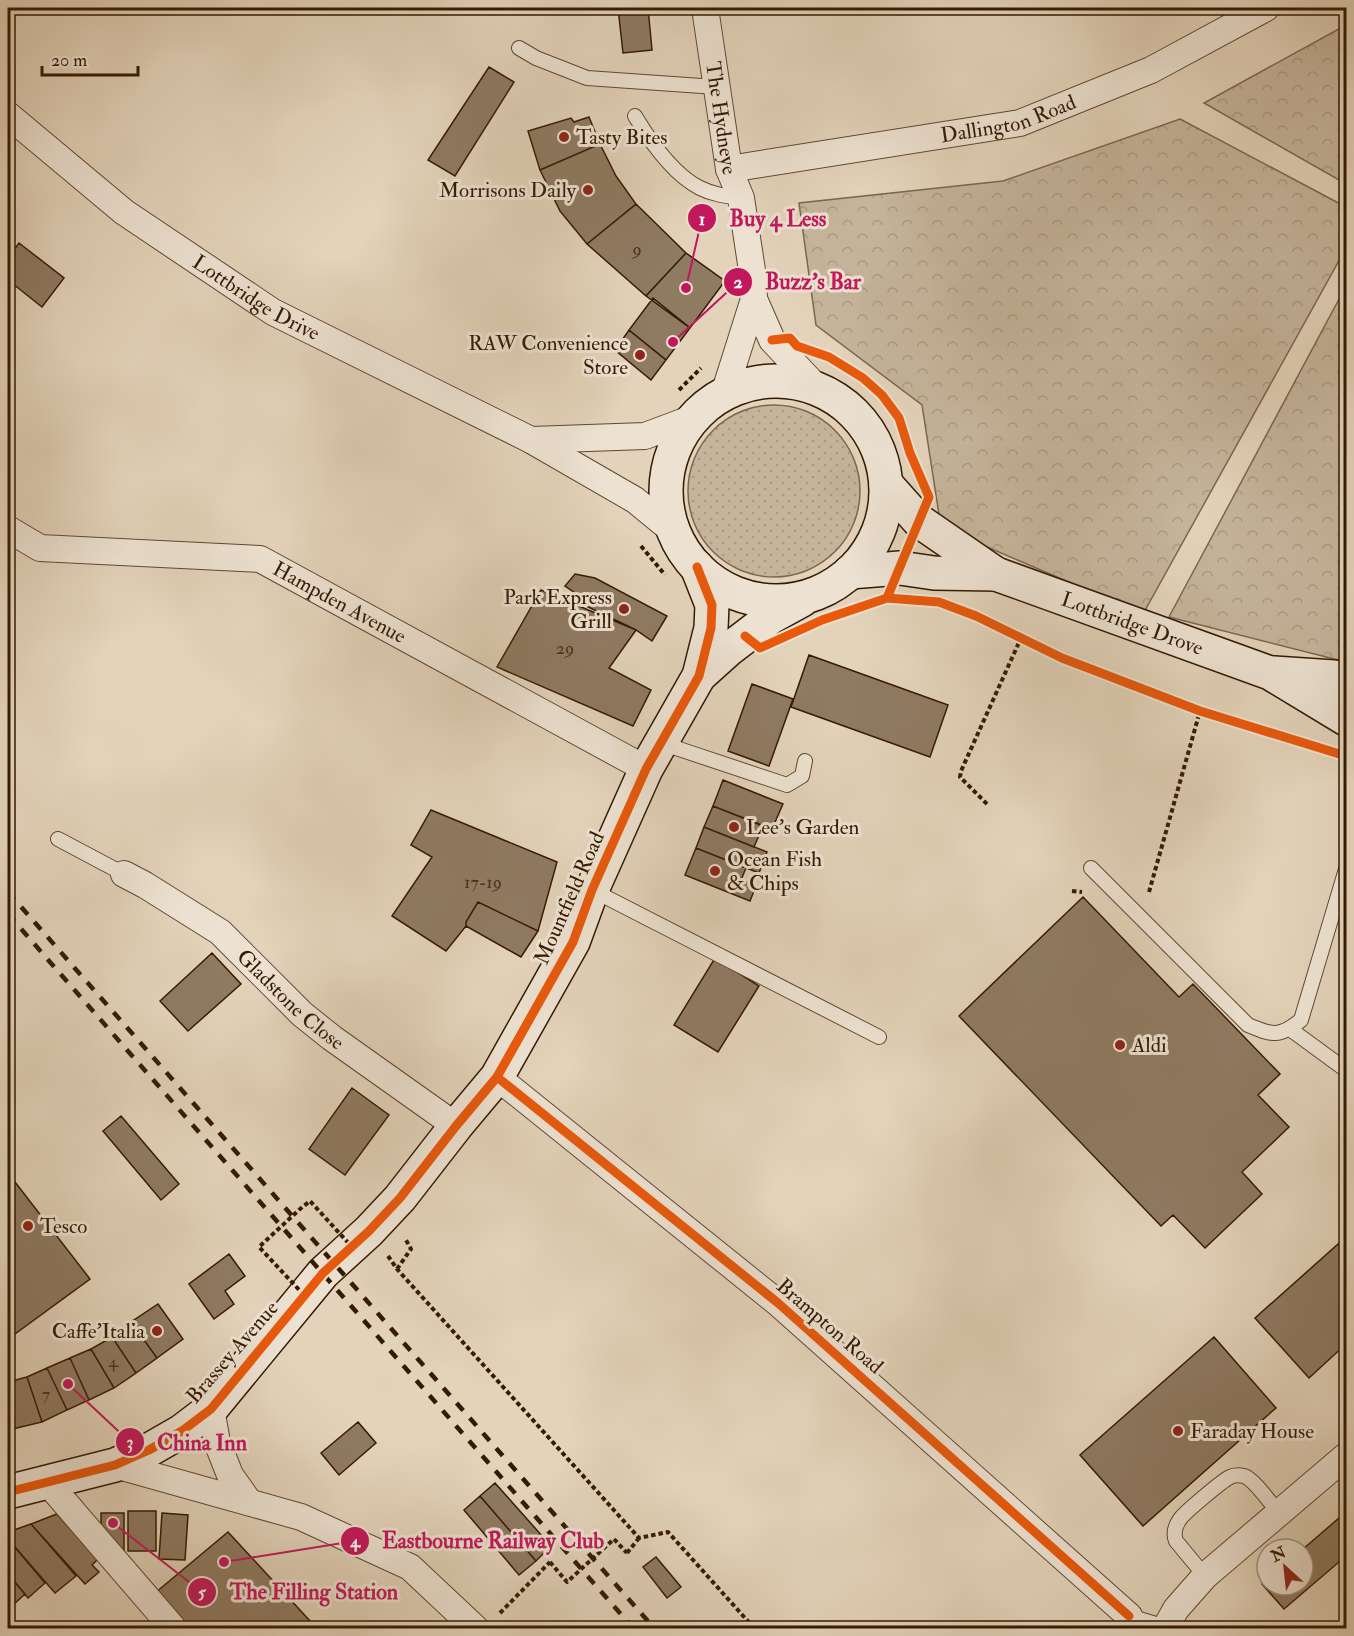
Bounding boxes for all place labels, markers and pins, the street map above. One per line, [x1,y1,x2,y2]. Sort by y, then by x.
place label: Tasty Bites [576,124,667,151]
marker: Tasty Bites [557,130,571,144]
place label: Morrisons Daily [439,177,577,204]
marker: Morrisons Daily [581,183,595,197]
callout: Buy 4 Less [687,198,838,238]
callout: Buzz's Bar [723,262,873,302]
place label: RAW Convenience Store [468,330,628,381]
marker: RAW Convenience Store [633,348,647,362]
place label: Park Express Grill [503,584,613,635]
marker: Park Express Grill [617,602,631,616]
place label: Lee's Garden [746,814,859,841]
marker: Lee's Garden [727,820,741,834]
place label: Ocean Fish & Chips [727,846,822,897]
marker: Ocean Fish & Chips [708,864,722,878]
place label: Aldi [1131,1032,1167,1059]
marker: Aldi [1113,1038,1127,1052]
place label: Tesco [40,1213,87,1240]
marker: Tesco [21,1219,35,1233]
place label: Caffe'Italia [52,1318,145,1345]
marker: Caffe'Italia [150,1324,164,1338]
place label: Faraday House [1190,1418,1314,1445]
callout: China Inn [115,1422,259,1462]
marker: Faraday House [1171,1424,1185,1438]
callout: Eastbourne Railway Club [340,1521,616,1561]
callout: The Filling Station [187,1572,410,1612]

